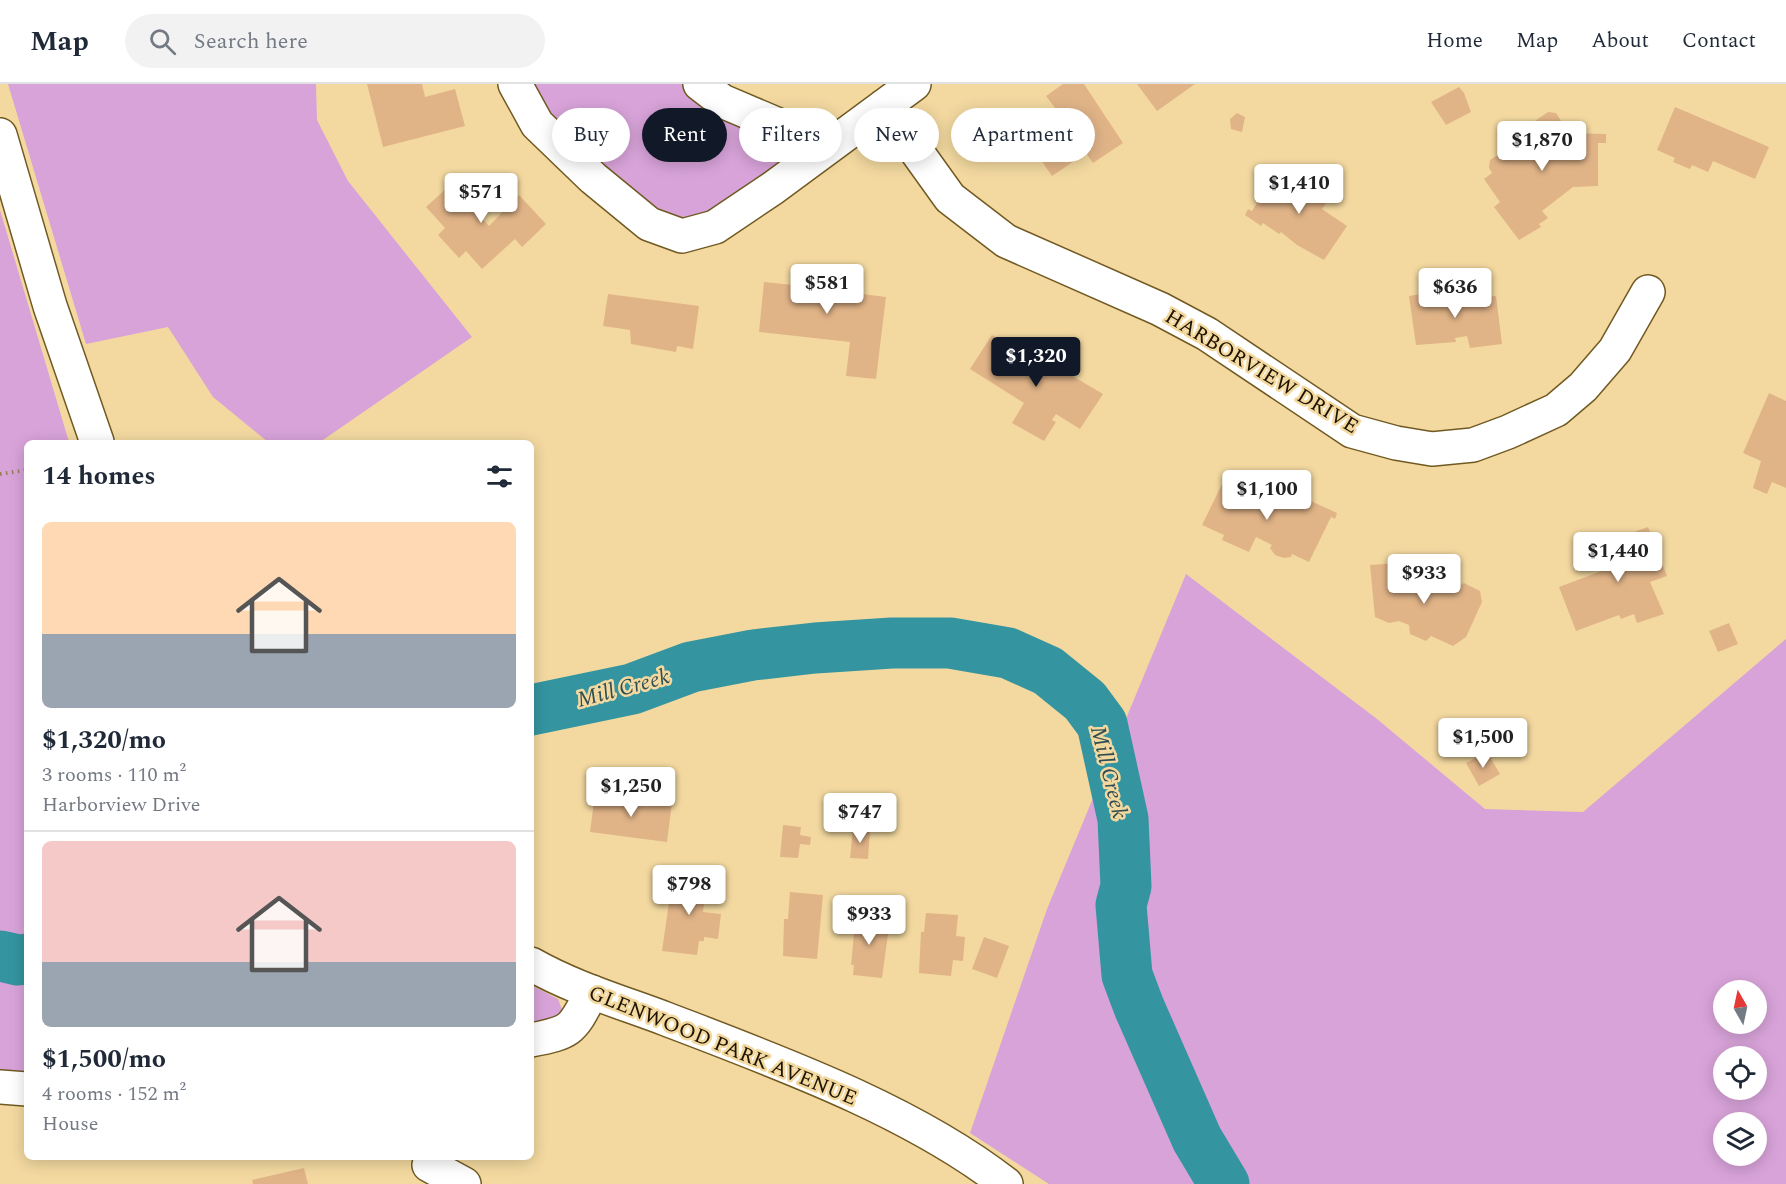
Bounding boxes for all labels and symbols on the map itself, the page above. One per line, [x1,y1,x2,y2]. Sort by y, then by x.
pin: $1,870 [1493,121,1591,172]
pin: $1,410 [1250,164,1348,215]
pin: $571 [445,173,517,224]
pin: $581 [791,264,863,315]
pin: $636 [1419,268,1491,319]
street label: HARBORVIEW DRIVE [1158,301,1365,443]
pin: $1,320 [987,337,1085,388]
pin: $1,100 [1218,470,1316,521]
pin: $1,440 [1569,532,1667,583]
pin: $933 [1388,554,1460,605]
water label: Mill Creek [573,660,673,717]
pin: $1,500 [1434,718,1532,769]
water label: Mill Creek [1081,722,1136,822]
pin: $1,250 [582,767,680,818]
pin: $747 [824,793,896,844]
pin: $798 [653,865,725,916]
pin: $933 [833,895,905,946]
street label: GLENWOOD PARK AVENUE [583,977,862,1115]
north arrow [1713,980,1767,1034]

